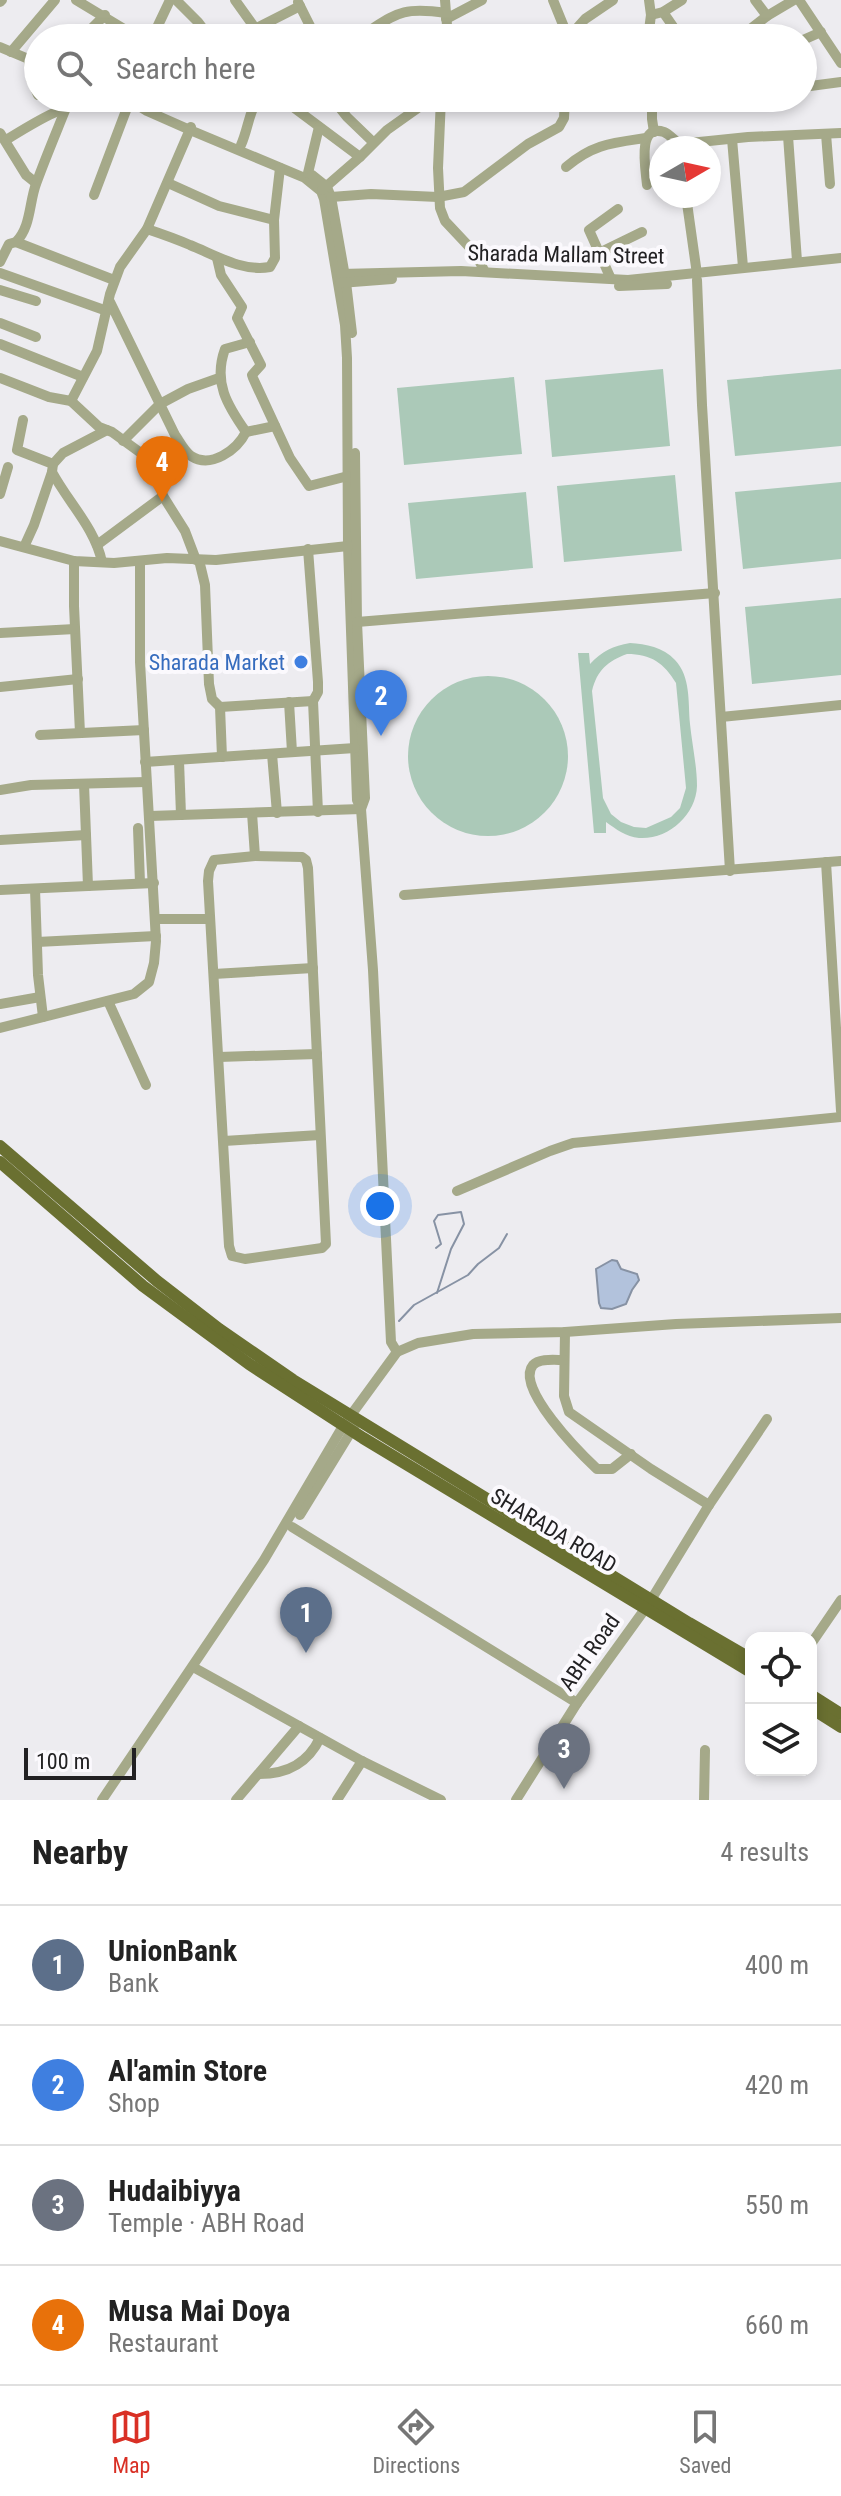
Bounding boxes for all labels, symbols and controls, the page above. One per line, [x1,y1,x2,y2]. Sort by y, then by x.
search box [24,24,817,112]
icon: search [52,46,96,90]
text: Search here [116,51,256,86]
north arrow [649,136,721,208]
street label: Sharada Mallam Street [467,240,665,269]
pin: 4 [136,436,188,502]
place label: Sharada Market [149,650,285,675]
marker: Sharada Market [292,653,310,671]
pin: 2 [355,670,407,736]
your location [360,1186,400,1226]
street label: SHARADA ROAD [486,1483,621,1578]
pin: 1 [280,1587,332,1653]
street label: ABH Road [554,1609,625,1695]
map controls [745,1632,817,1776]
button: locate [745,1632,817,1704]
button: layers [745,1704,817,1776]
pin: 3 [538,1723,590,1789]
scale bar [24,1744,136,1780]
text: 100 m [36,1749,90,1774]
text: Nearby [32,1832,128,1872]
text: 4 results [720,1837,809,1867]
text: UnionBank [108,1933,237,1968]
text: 1 [51,1950,65,1980]
text: 400 m [745,1950,809,1980]
text: Bank [108,1968,159,1998]
text: Al'amin Store [108,2053,267,2088]
text: 2 [51,2070,65,2100]
text: 420 m [745,2070,809,2100]
text: Shop [108,2088,160,2118]
text: Hudaibiyya [108,2173,241,2208]
text: 3 [51,2190,65,2220]
text: 550 m [745,2190,809,2220]
text: Temple · ABH Road [108,2208,305,2238]
text: Musa Mai Doya [108,2293,290,2328]
text: 4 [51,2310,65,2340]
text: 660 m [745,2310,809,2340]
text: Restaurant [108,2328,219,2358]
tab: Map [109,2405,153,2478]
tab: Directions [372,2405,460,2478]
tab: Saved [679,2405,732,2478]

